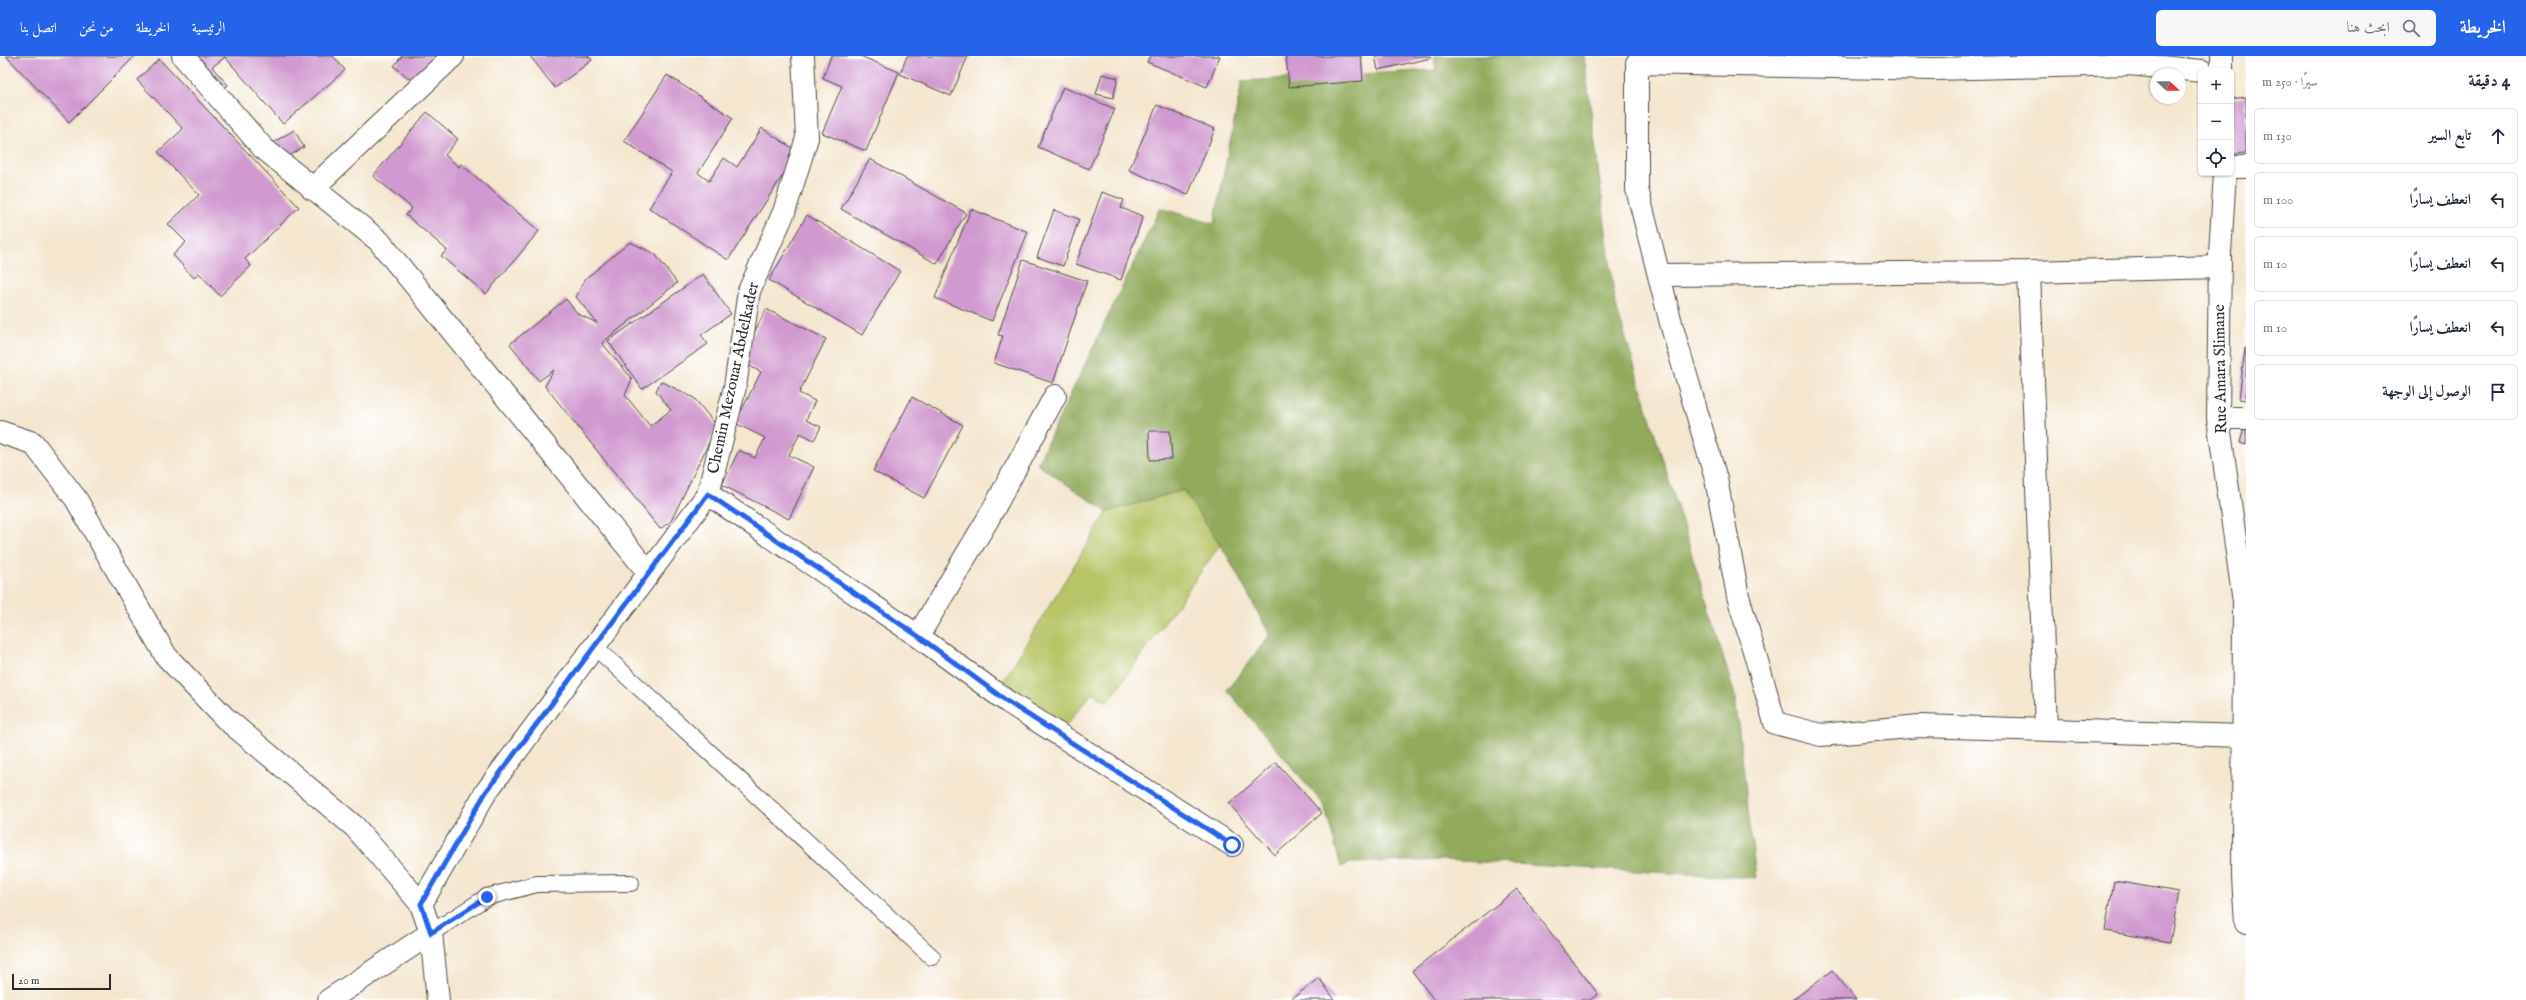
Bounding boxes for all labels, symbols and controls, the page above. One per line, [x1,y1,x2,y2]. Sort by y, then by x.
search box [2156,10,2436,46]
text: الخريطة [2460,16,2506,40]
icon: search [2400,17,2422,39]
text: ابحث هنا [2346,18,2390,37]
text: اتصل بنا [20,19,57,37]
text: من نحن [79,19,114,37]
text: الخريطة [136,19,170,37]
text: الرئيسية [192,19,225,37]
north arrow [2150,68,2186,104]
map controls [2198,68,2234,176]
button: + [2198,68,2234,104]
text: 4 دقيقة [2468,71,2510,92]
text: سيرًا · 250 m [2262,74,2318,91]
button: − [2198,104,2234,140]
icon: ahead [2487,125,2509,147]
text: تابع السير [2429,126,2471,145]
text: 130 m [2263,128,2292,145]
button: locate [2198,140,2234,176]
icon: left [2487,189,2509,211]
text: انعطف يسارًا [2409,190,2471,209]
text: 100 m [2263,192,2293,209]
icon: left [2487,253,2509,275]
text: انعطف يسارًا [2409,254,2471,273]
text: 10 m [2263,256,2287,273]
street label: Chemin Mezouar Abdelkader [704,280,764,476]
street label: Rue Amara Slimane [2210,304,2232,434]
icon: left [2487,317,2509,339]
text: انعطف يسارًا [2409,318,2471,337]
text: 10 m [2263,320,2287,337]
icon: arrive [2487,381,2509,403]
text: الوصول إلى الوجهة [2382,382,2471,401]
route start [1223,836,1241,854]
route end [478,888,496,906]
scale bar [12,972,111,991]
text: 20 m [18,974,39,988]

